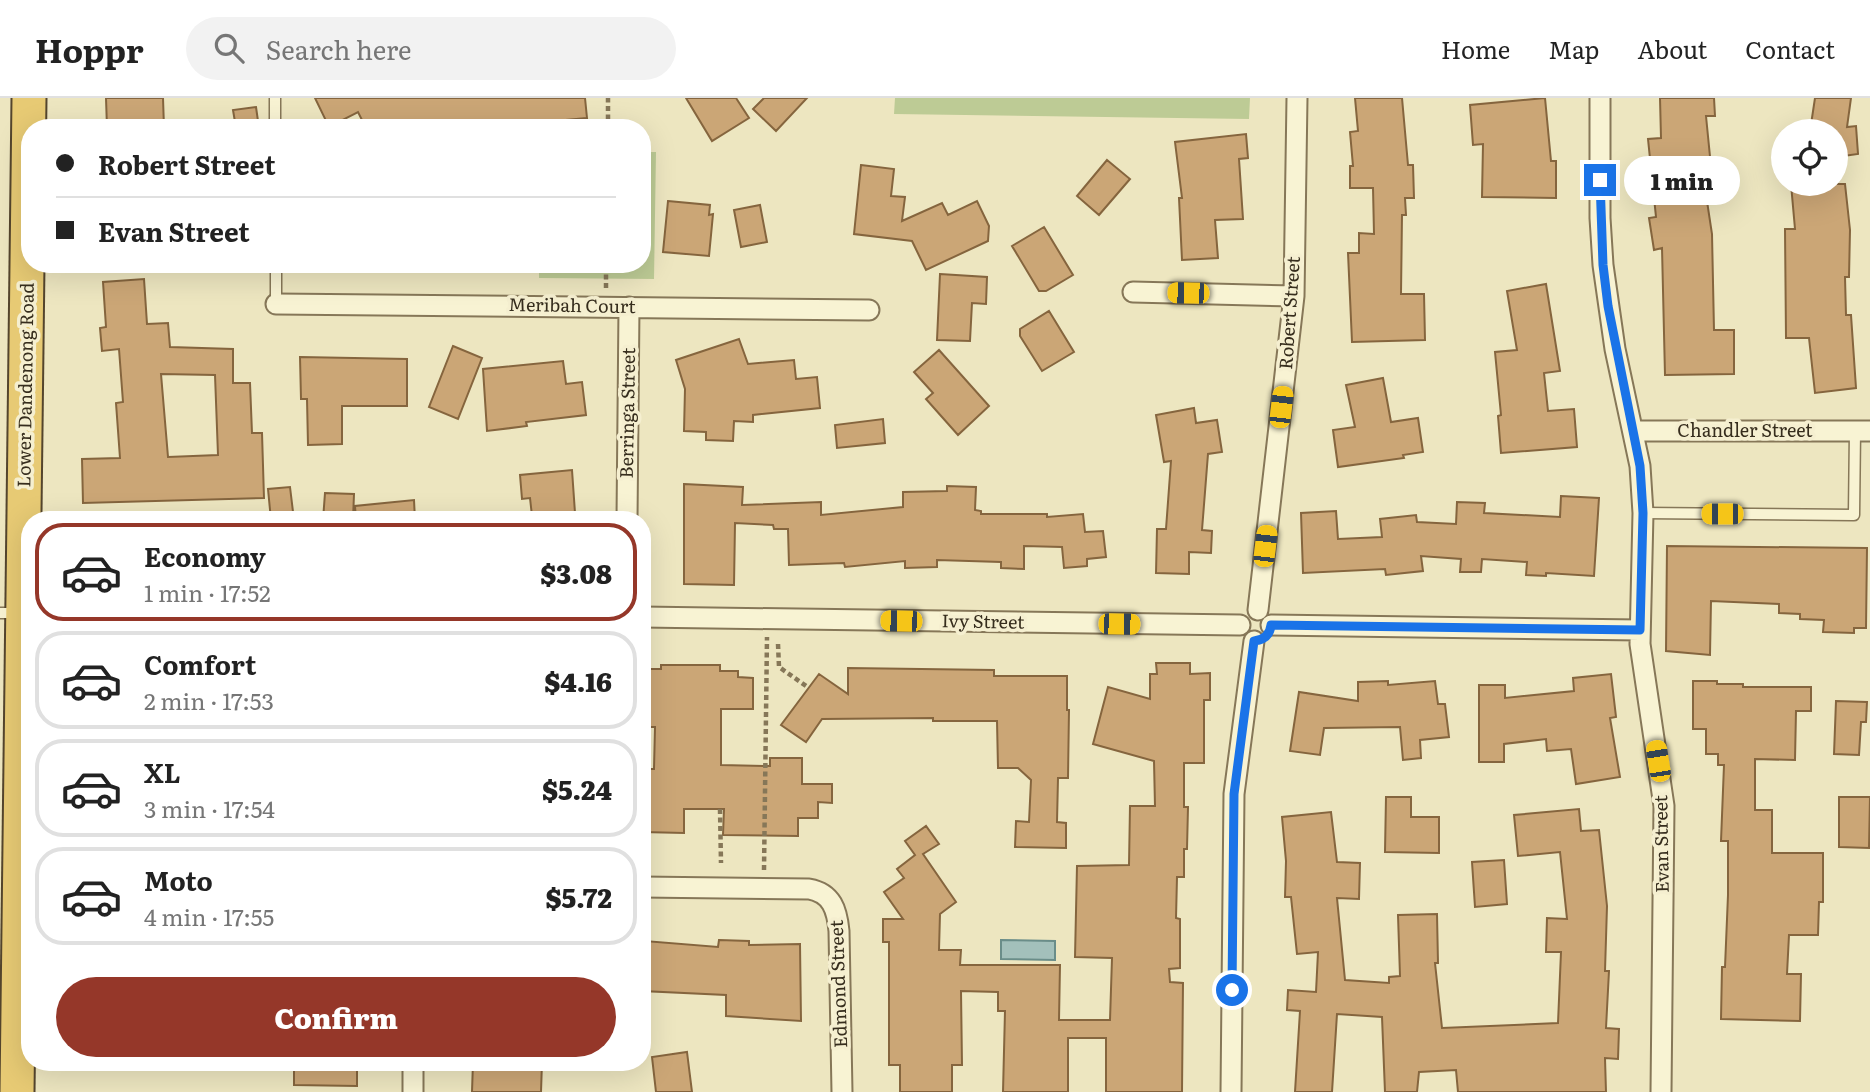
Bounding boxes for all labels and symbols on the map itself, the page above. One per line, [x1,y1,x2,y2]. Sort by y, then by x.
callout: 1 min [1624,155,1740,204]
route end [1584,164,1616,196]
street label: Robert Street [1271,255,1306,370]
street label: Lower Dandenong Road [9,282,40,488]
car [1167,282,1210,304]
street label: Meribah Court [508,290,637,319]
street label: Berringa Street [612,347,641,479]
car [1269,385,1294,429]
street label: Chandler Street [1677,416,1813,443]
car [1702,504,1744,525]
car [1253,524,1278,568]
street label: Ivy Street [941,606,1025,635]
car [880,610,923,632]
car [1098,613,1141,635]
car [1645,739,1672,783]
street label: Evan Street [1646,794,1675,893]
street label: Edmond Street [822,919,853,1049]
route start [1216,974,1248,1006]

